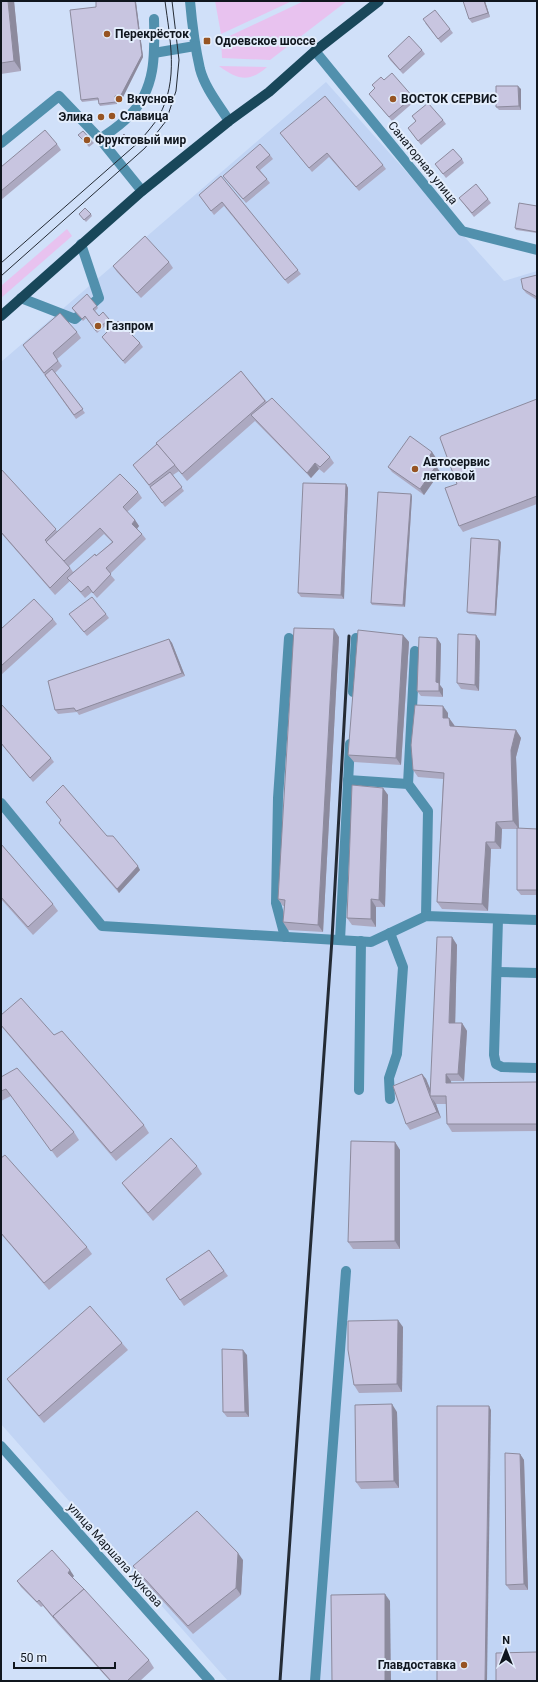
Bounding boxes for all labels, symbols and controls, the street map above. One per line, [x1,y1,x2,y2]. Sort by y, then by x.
place label: Перекрёсток [115,27,189,41]
marker: Перекрёсток [102,29,112,39]
place label: Одоевское шоссе [215,34,316,48]
marker: Одоевское шоссе [202,36,212,46]
place label: Вкуснов [127,92,174,106]
place label: ВОСТОК СЕРВИС [401,92,497,106]
marker: Вкуснов [114,94,124,104]
marker: ВОСТОК СЕРВИС [388,94,398,104]
place label: Славица [120,109,169,123]
place label: Элика [59,110,94,124]
marker: Славица [107,111,117,121]
marker: Элика [96,112,106,122]
street label: Санаторная улица [385,119,461,207]
place label: Фруктовый мир [95,133,186,147]
marker: Фруктовый мир [82,135,92,145]
place label: Газпром [106,319,154,333]
marker: Газпром [93,321,103,331]
place label: Автосервис легковой [423,455,490,483]
marker: Автосервис легковой [410,464,420,474]
street label: улица Маршала Жукова [65,1500,165,1610]
north arrow [486,1630,526,1670]
text: N [502,1634,510,1647]
scale bar [14,1644,115,1670]
text: 50 m [20,1651,47,1665]
place label: Главдоставка [378,1658,457,1672]
marker: Главдоставка [459,1660,469,1670]

